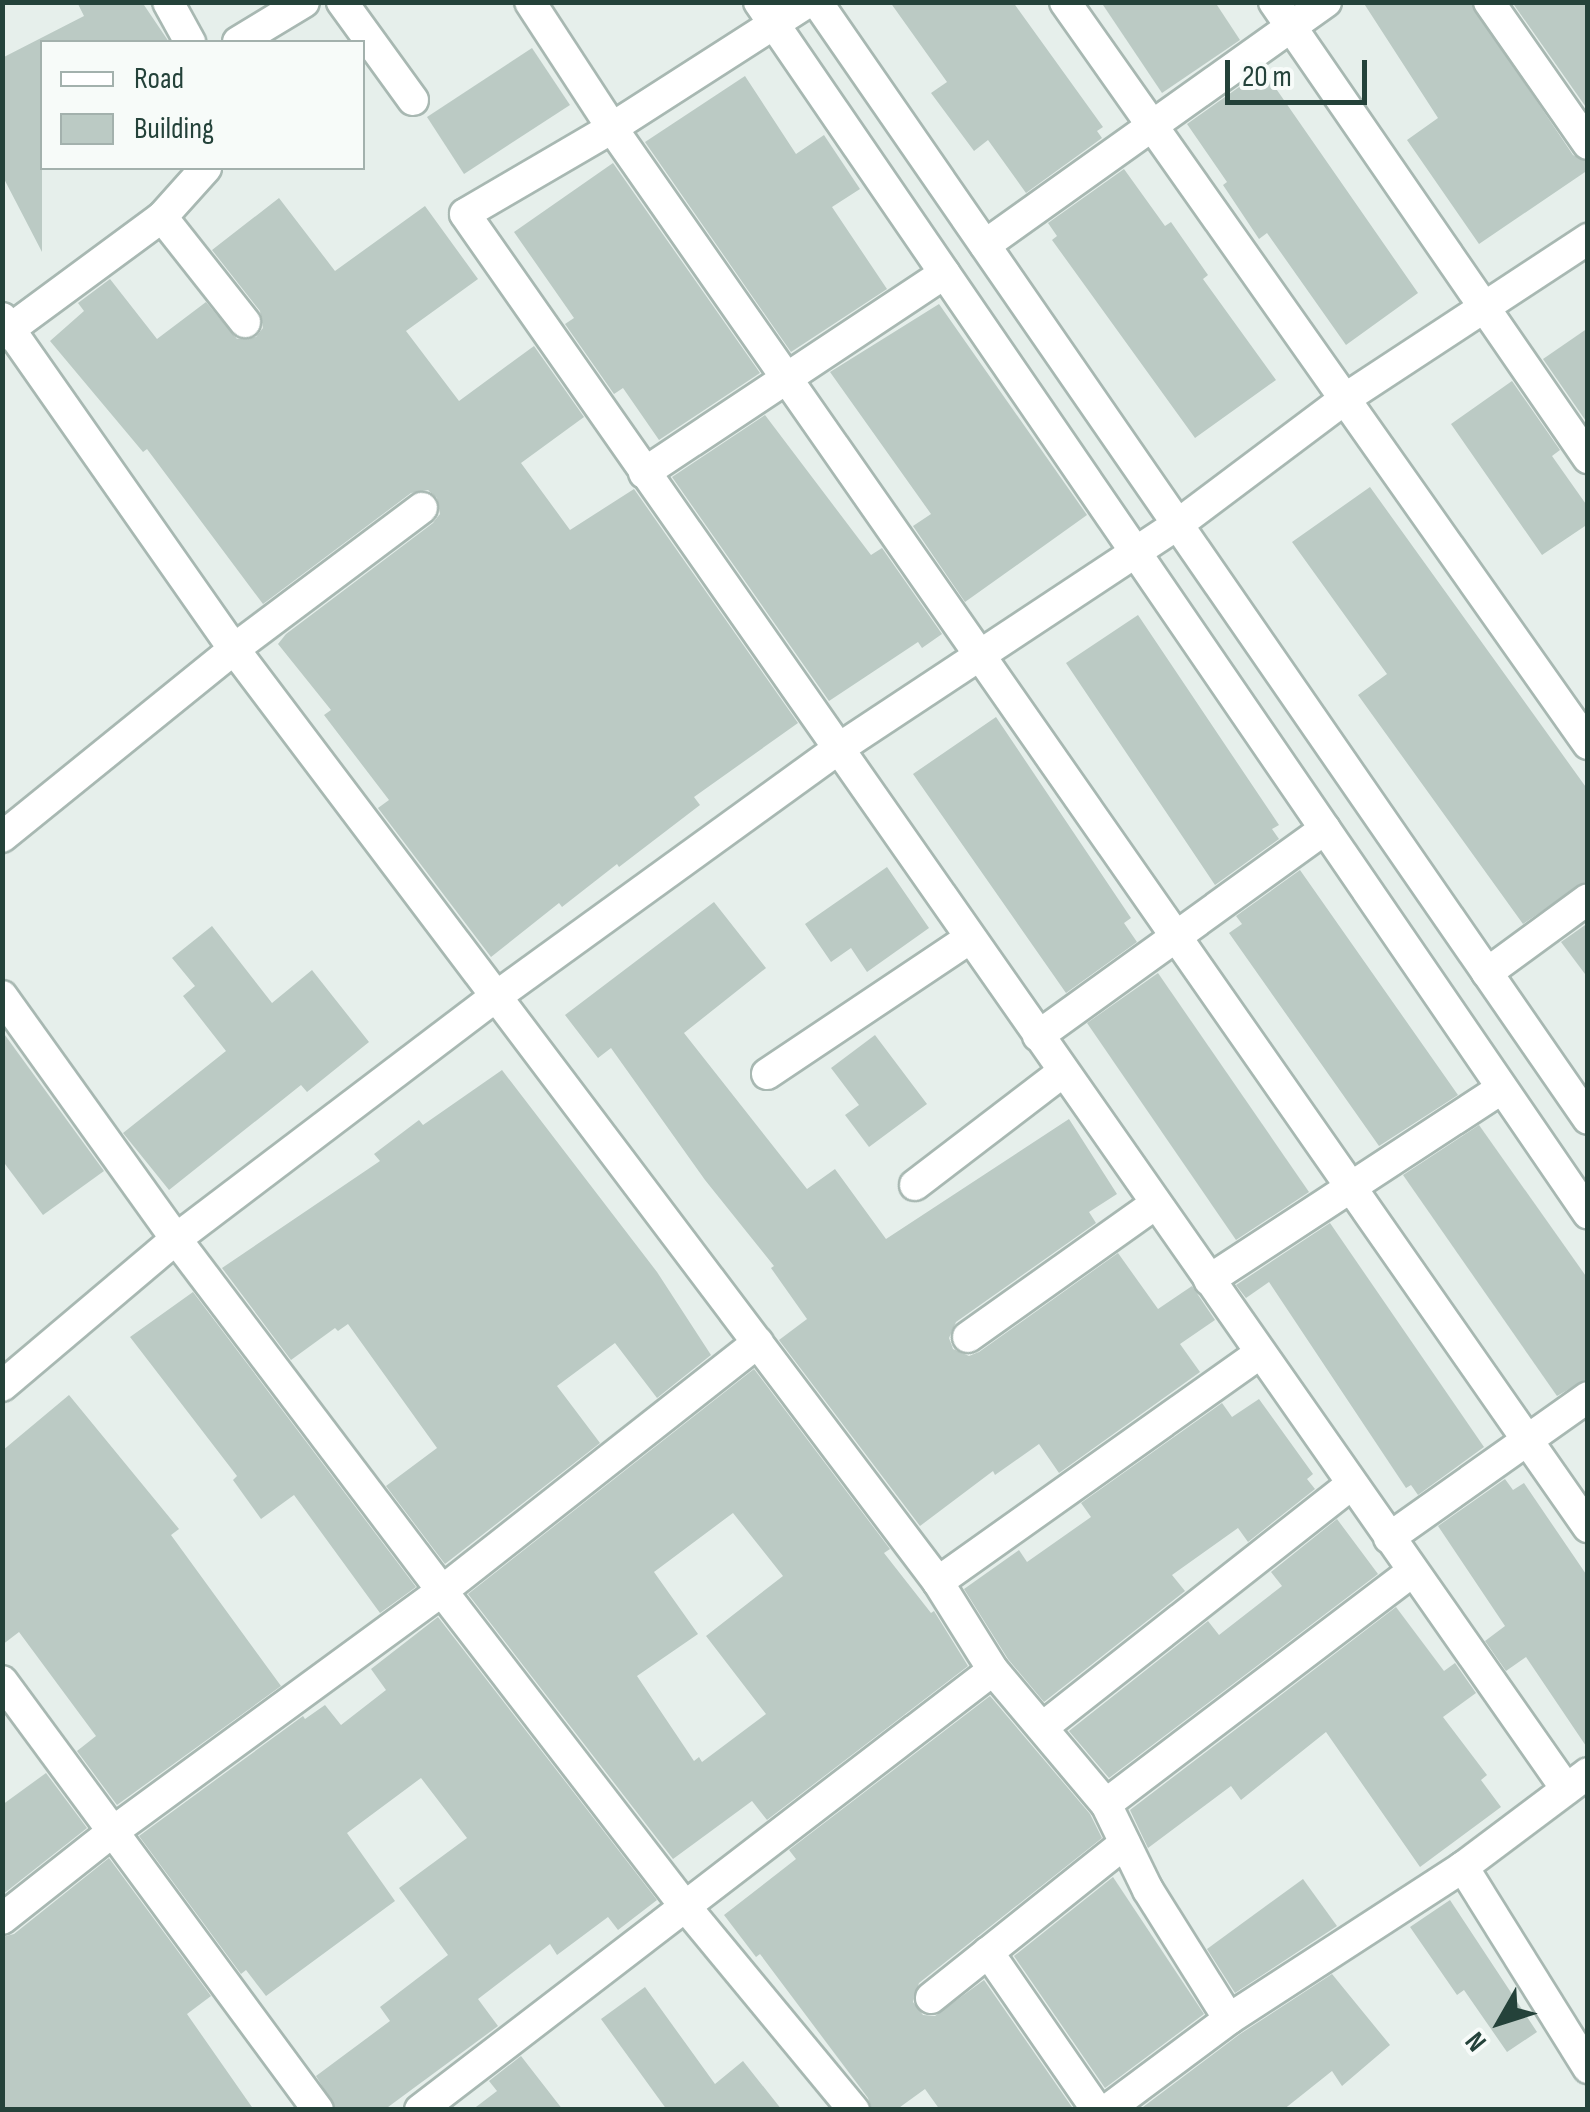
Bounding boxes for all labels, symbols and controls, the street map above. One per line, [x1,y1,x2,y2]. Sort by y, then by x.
legend [40,40,365,170]
scale bar [1230,40,1372,102]
text: 20 m [1242,59,1292,95]
text: Road [134,61,184,97]
text: Building [134,111,214,147]
north arrow [1450,1972,1550,2072]
text: N [1459,2025,1494,2057]

